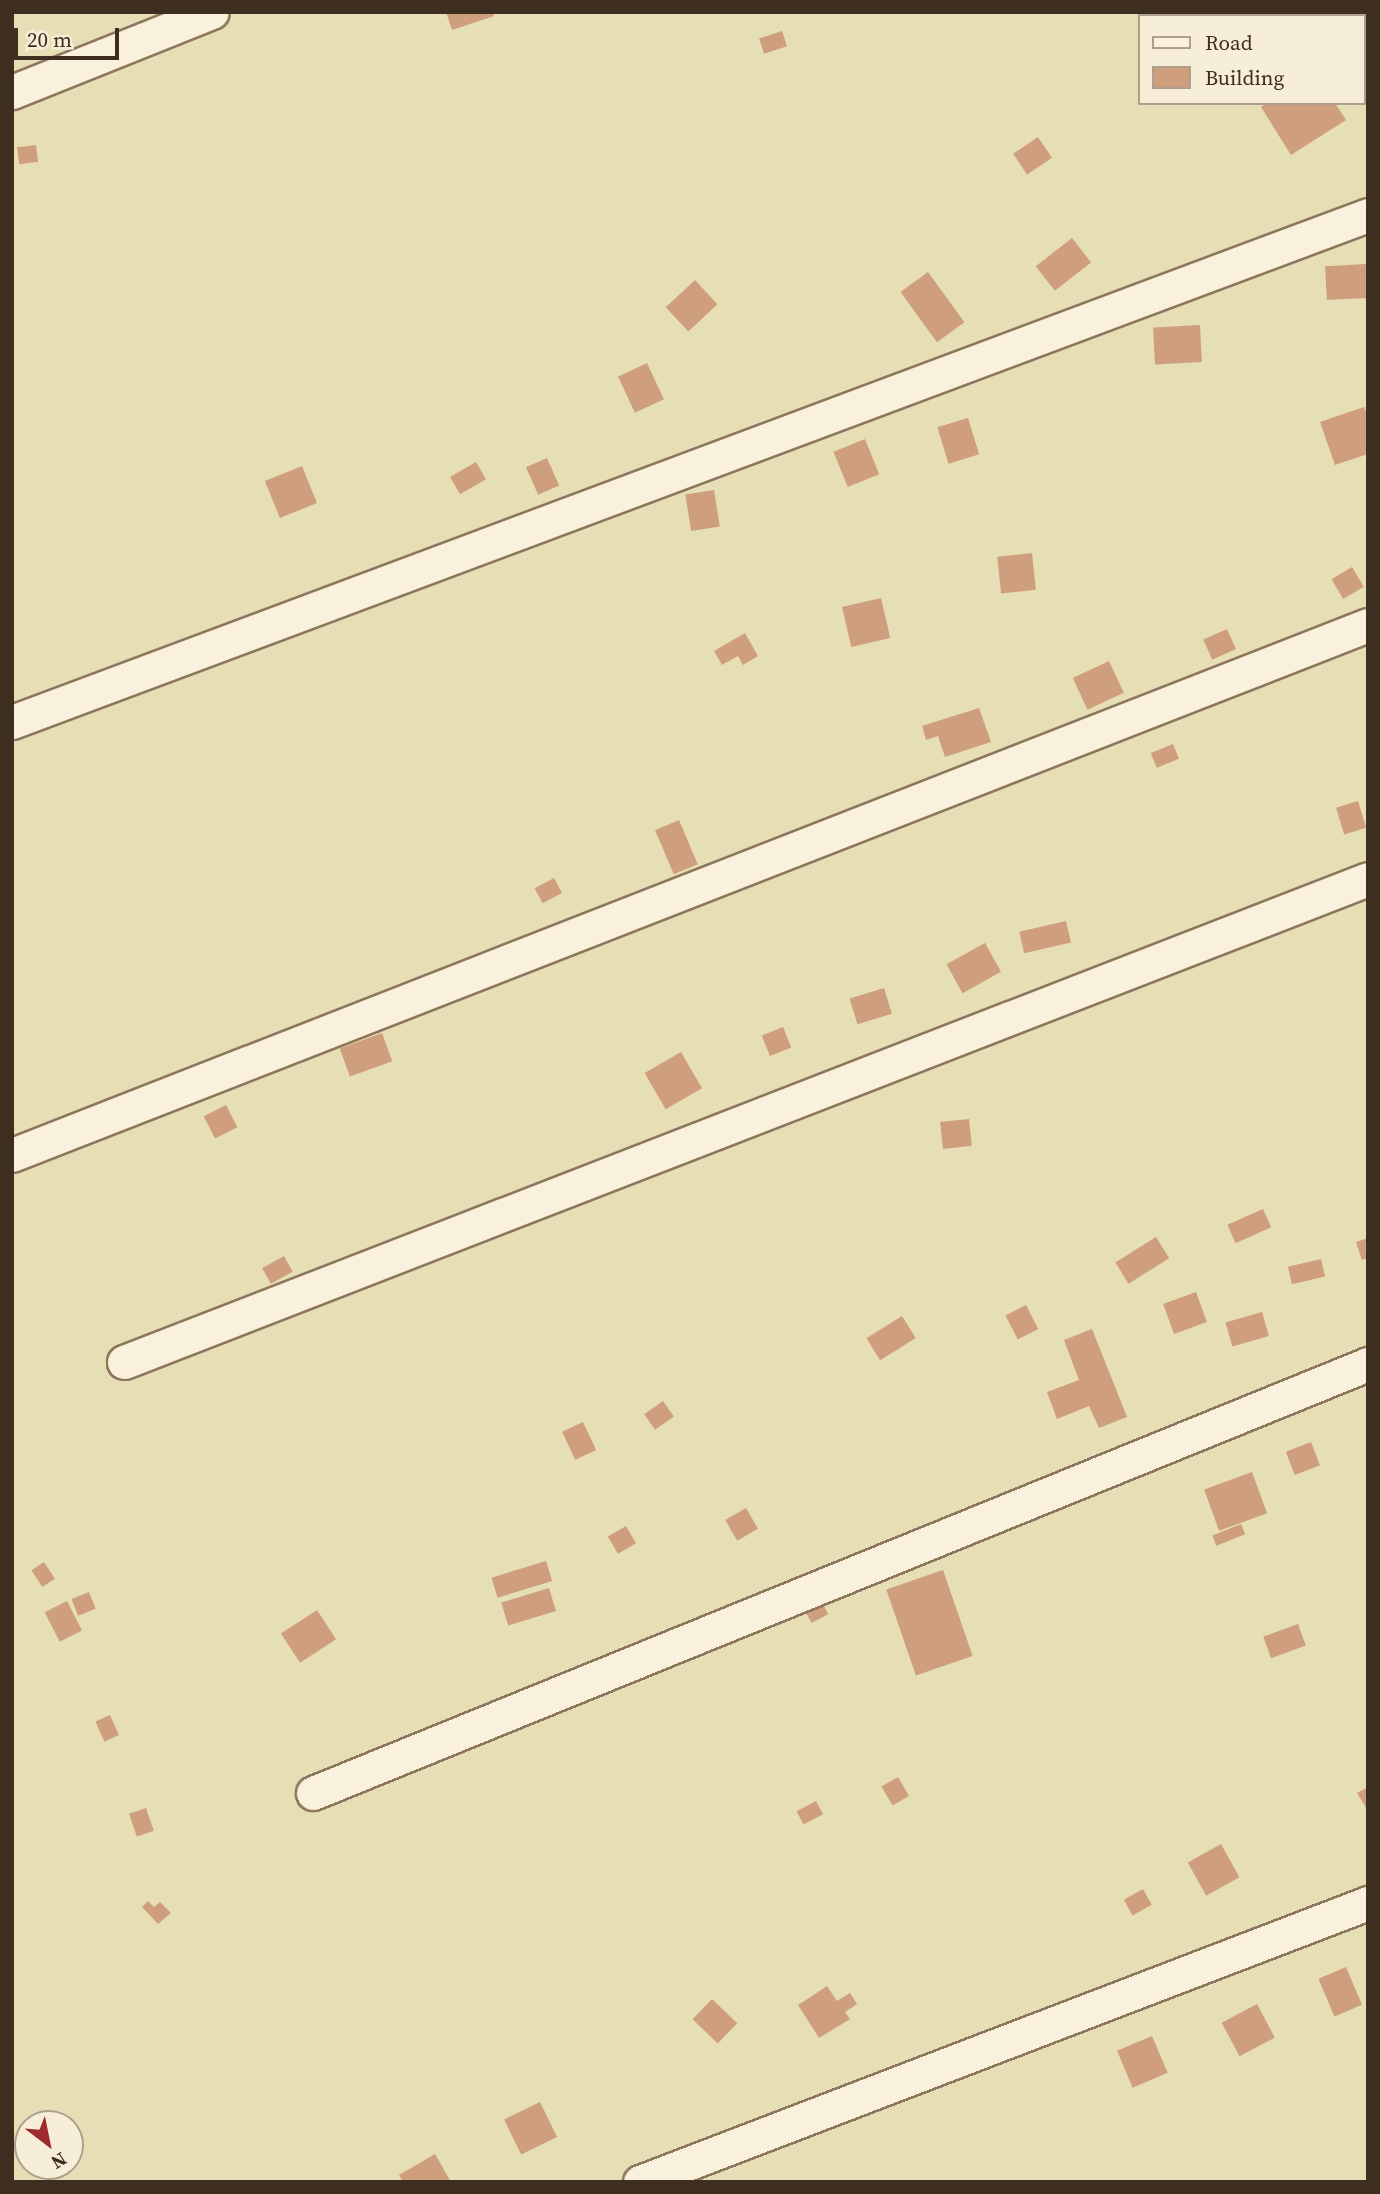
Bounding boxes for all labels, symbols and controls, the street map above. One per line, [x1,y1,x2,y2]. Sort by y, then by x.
scale bar [18,14,122,58]
legend [1138,14,1366,105]
text: 20 m [27,25,72,54]
text: Road [1205,28,1253,57]
text: Building [1205,63,1284,92]
north arrow [14,2110,84,2180]
text: N [46,2146,72,2176]

